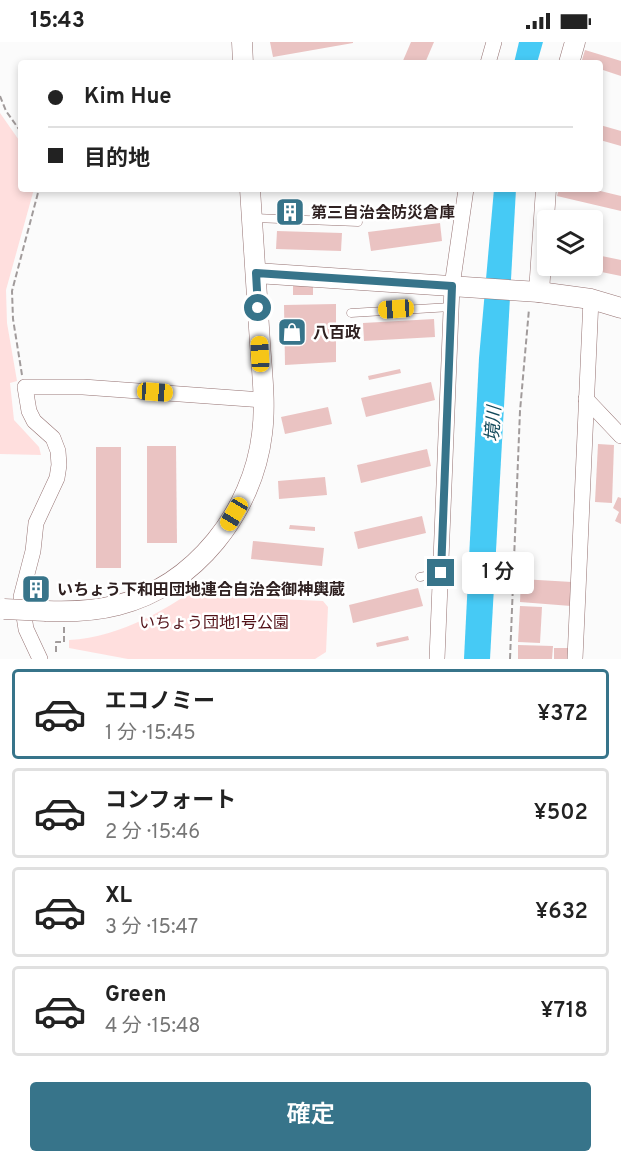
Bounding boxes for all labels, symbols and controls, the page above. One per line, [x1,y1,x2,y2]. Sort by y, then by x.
text: 15:43 [30,8,85,35]
text: Kim Hue [84,84,172,111]
text: 目的地 [84,146,150,173]
building icon: 第三自治会防災倉庫 [274,196,306,228]
place label: 第三自治会防災倉庫 [311,204,455,224]
map controls [537,210,603,276]
button: layers [537,210,603,276]
route start [244,294,271,321]
car [377,299,415,319]
shop icon: 八百政 [276,316,308,348]
place label: 八百政 [313,324,361,344]
car [250,336,270,372]
car [136,382,174,402]
water label: 境川 [482,403,507,443]
car [217,494,251,534]
callout: 1 分 [462,552,534,594]
route end [427,559,454,586]
text: 1 分 [482,560,514,586]
building icon: いちょう下和田団地連合自治会御神輿蔵 [20,573,52,605]
place label: いちょう下和田団地連合自治会御神輿蔵 [57,580,345,601]
park label: いちょう団地1号公園 [139,614,289,634]
icon: car [33,687,87,741]
text: エコノミー [105,689,215,716]
text: ¥372 [537,701,588,728]
text: 1 分 · 15:45 [105,721,196,747]
icon: car [33,786,87,840]
text: コンフォート [105,788,236,815]
text: ¥502 [534,800,588,827]
text: 2 分 · 15:46 [105,820,200,846]
text: XL [105,883,132,910]
icon: car [33,885,87,939]
text: ¥632 [535,899,588,926]
text: 3 分 · 15:47 [105,915,198,941]
text: Green [105,982,167,1009]
icon: car [33,984,87,1038]
text: ¥718 [541,998,588,1025]
text: 4 分 · 15:48 [105,1014,201,1040]
button: 確定 [30,1082,591,1151]

